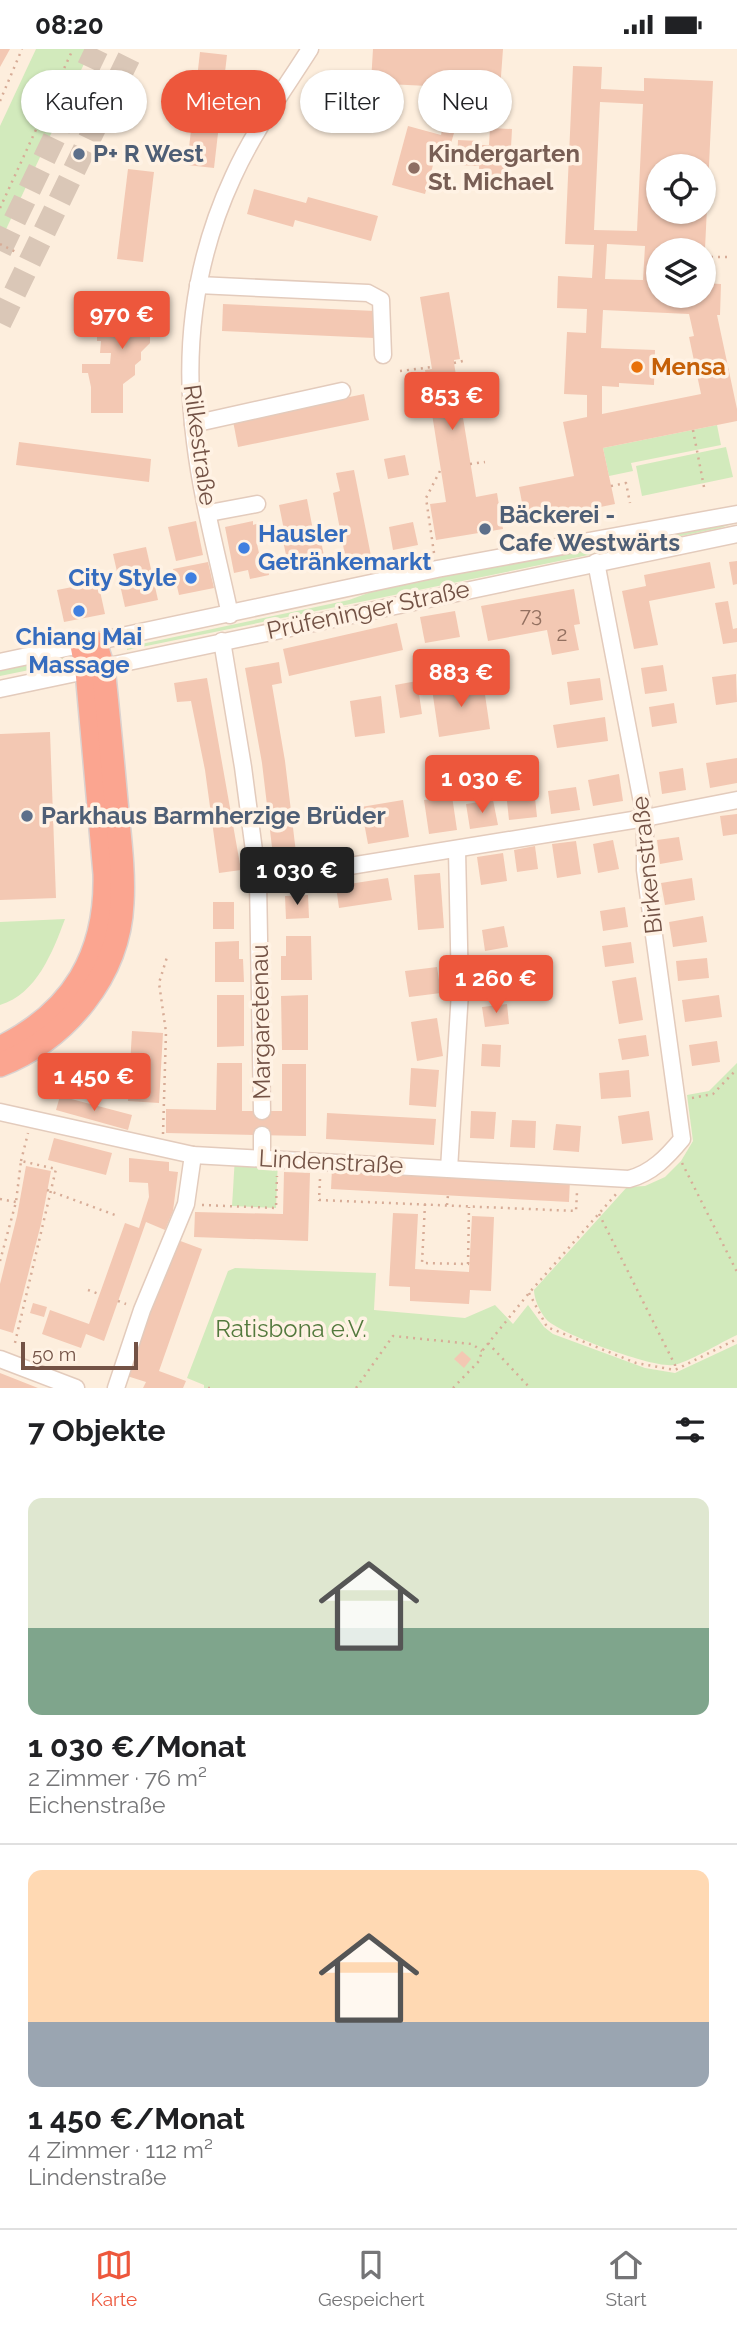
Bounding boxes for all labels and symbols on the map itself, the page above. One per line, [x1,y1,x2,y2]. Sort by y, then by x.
place label: P+ R West [93,139,204,168]
place label: Kindergarten St. Michael [428,139,580,196]
marker: P+ R West [71,146,87,162]
marker: Kindergarten St. Michael [406,160,422,176]
pin: 970 € [73,292,171,351]
place label: Mensa [651,352,726,381]
marker: Mensa [629,359,645,375]
pin: 853 € [403,373,501,432]
street label: Rilkestraße [178,383,223,507]
place label: Bäckerei - Cafe Westwärts [499,500,680,557]
place label: Hausler Getränkemarkt [258,519,432,576]
marker: Bäckerei - Cafe Westwärts [477,521,493,537]
marker: Hausler Getränkemarkt [236,540,252,556]
place label: City Style [68,563,177,592]
marker: City Style [183,570,199,586]
street label: Prüfeninger Straße [264,574,472,645]
house number: 73 [520,602,542,627]
marker: Chiang Mai Massage [71,603,87,619]
house number: 2 [557,621,567,646]
place label: Chiang Mai Massage [16,622,142,679]
pin: 883 € [412,649,510,709]
pin: 1 030 € [417,755,547,815]
street label: Birkenstraße [625,795,668,935]
place label: Parkhaus Barmherzige Brüder [41,801,386,830]
marker: Parkhaus Barmherzige Brüder [19,808,35,824]
pin: 1 030 € [232,847,362,907]
street label: Margaretenau [245,944,276,1100]
pin: 1 260 € [431,955,561,1015]
pin: 1 450 € [29,1053,159,1113]
street label: Lindenstraße [258,1143,404,1180]
park label: Ratisbona e.V. [215,1314,367,1343]
scale bar [21,1339,138,1371]

